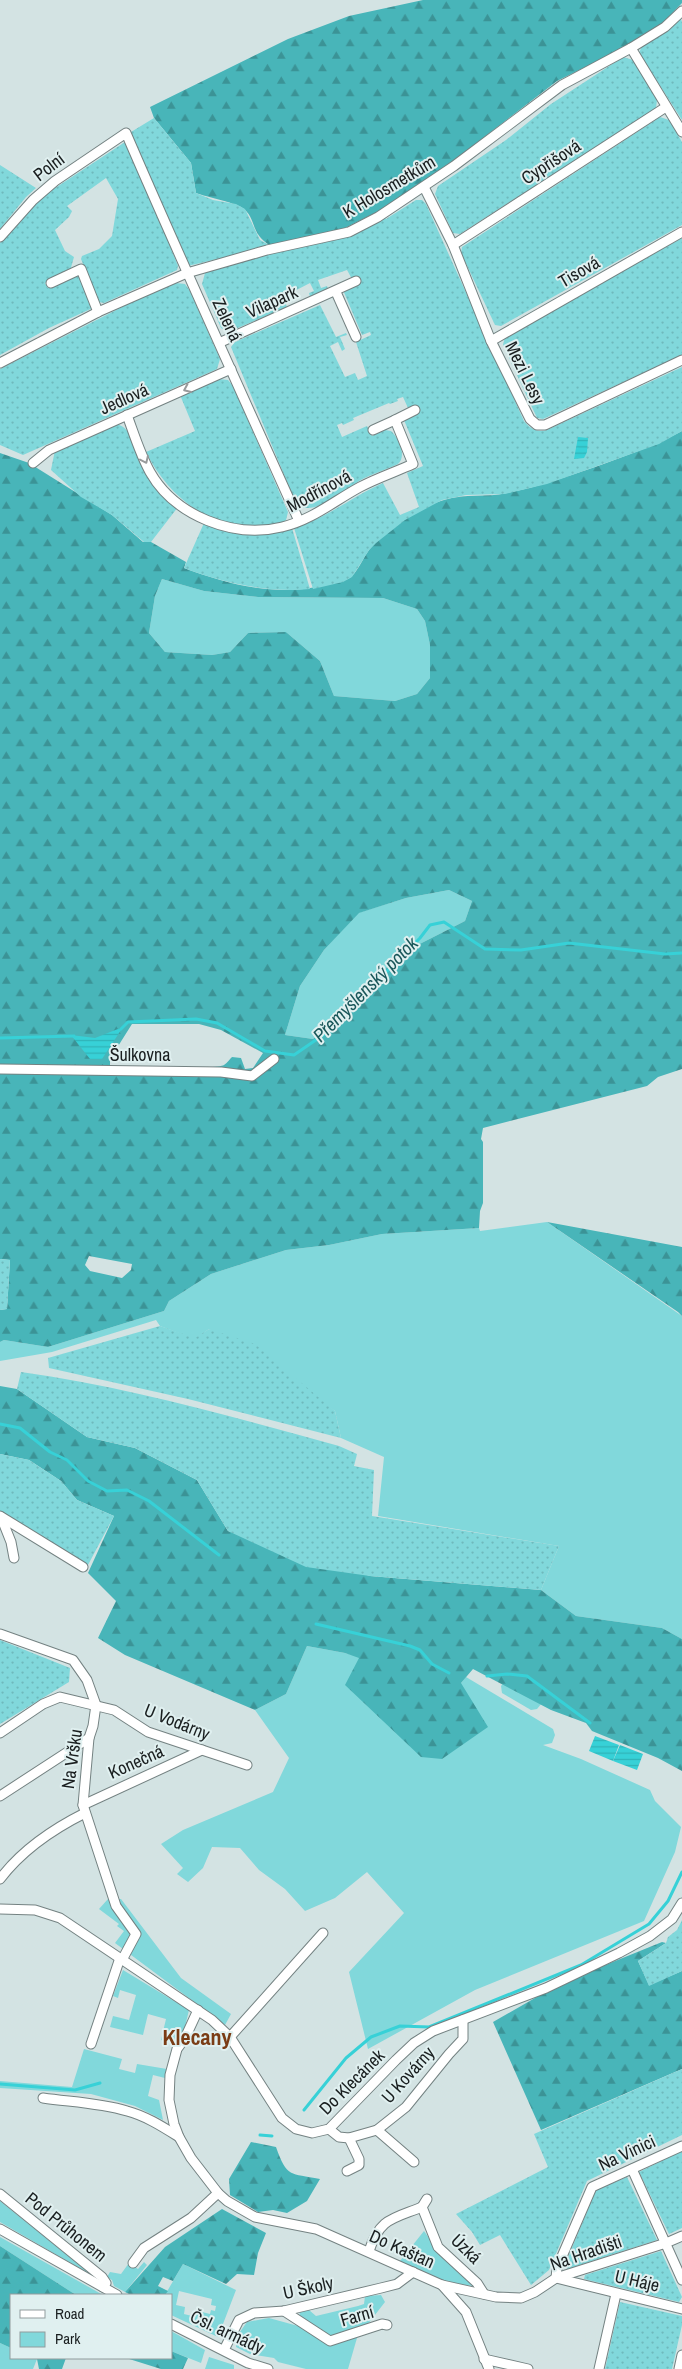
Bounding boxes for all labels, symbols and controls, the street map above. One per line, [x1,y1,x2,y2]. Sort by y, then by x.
street label: Cypřišová [516,133,585,190]
street label: Polní [28,146,70,187]
street label: K Holosmetkům [338,149,440,224]
street label: Tisová [553,250,604,293]
street label: Vilapark [242,279,302,324]
street label: Zelená [207,294,248,346]
street label: Mezi Lesy [499,337,552,409]
street label: Jedlová [95,377,152,420]
one-way arrow [183,382,192,393]
one-way arrow [139,455,149,464]
street label: Modřínová [282,463,355,518]
water label: Přemyšlenský potok [307,930,424,1047]
street label: Šulkovna [110,1042,170,1067]
street label: U Vodárny [141,1697,214,1746]
street label: Na Vršku [55,1727,88,1790]
street label: Konečná [104,1738,167,1785]
district label: Klecany [162,2022,232,2052]
street label: U Kovárny [375,2040,440,2109]
street label: Do Klecánek [313,2043,391,2120]
street label: Na Vinici [594,2128,659,2177]
street label: Pod Průhonem [20,2186,112,2267]
street label: Do Kaštan [366,2223,439,2274]
street label: Úzká [446,2228,487,2269]
street label: Na Hradišti [546,2229,625,2276]
street label: U Háje [612,2263,662,2298]
street label: U Školy [280,2270,336,2305]
legend [10,2294,172,2359]
street label: Farní [337,2299,377,2332]
text: Road [55,2303,84,2324]
street label: Čsl. armády [186,2304,269,2360]
text: Park [55,2328,81,2349]

